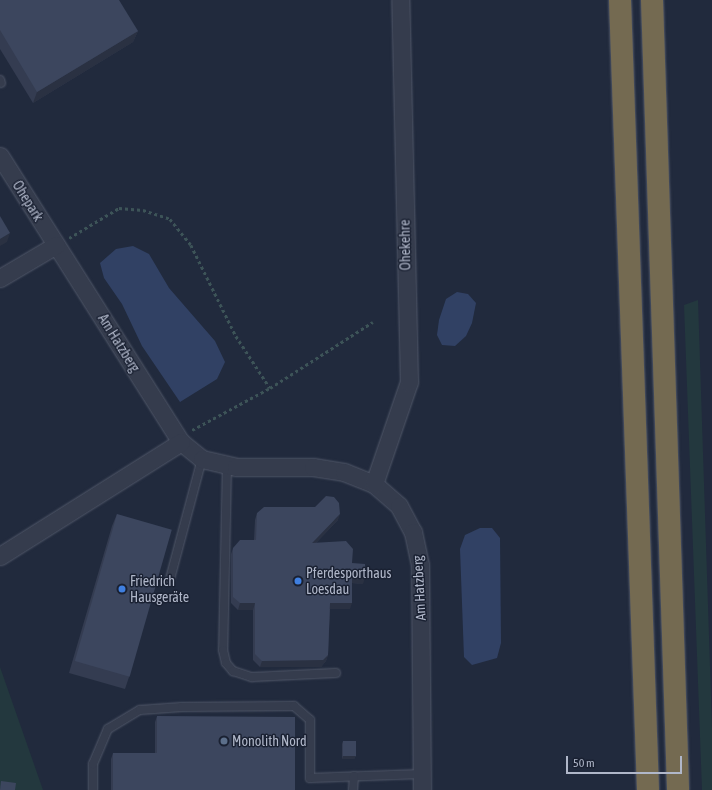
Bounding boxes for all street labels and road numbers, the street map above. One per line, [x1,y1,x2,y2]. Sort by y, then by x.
street label: Ohepark [9,178,47,224]
street label: Ohekehre [396,219,414,271]
street label: Am Hatzberg [95,311,143,375]
street label: Am Hatzberg [409,555,429,621]

